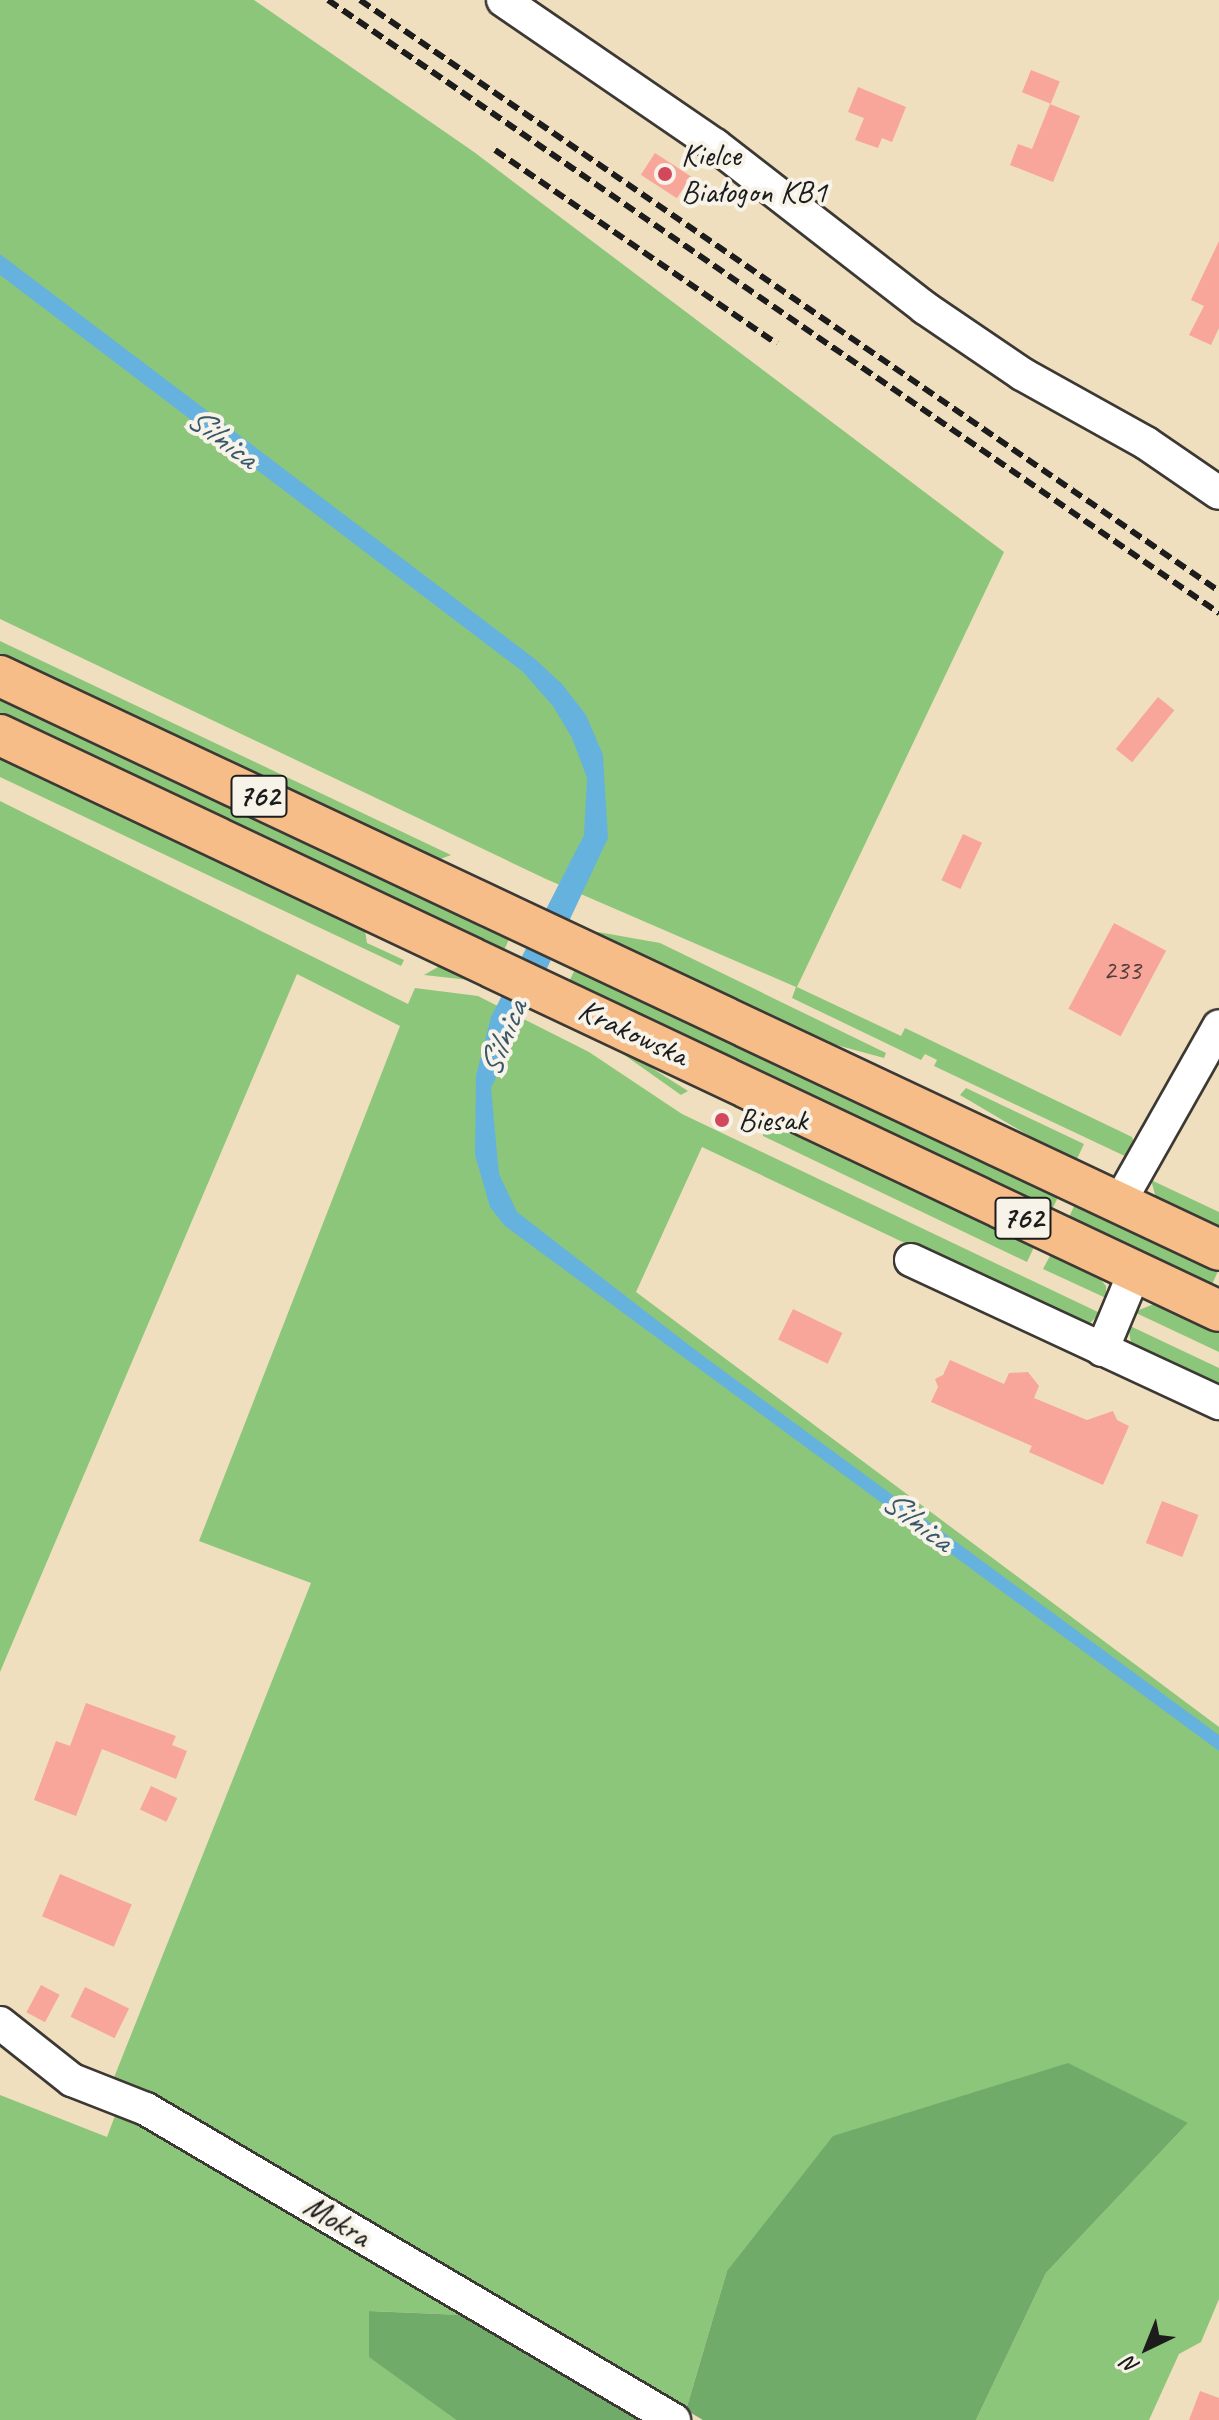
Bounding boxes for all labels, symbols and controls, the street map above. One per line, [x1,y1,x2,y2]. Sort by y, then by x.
place label: Kielce Białogon KB1 [681,137,827,212]
marker: Kielce Białogon KB1 [656,165,674,183]
water label: Silnica [180,397,266,477]
road number: 762 [229,770,289,822]
house number: 233 [1103,953,1141,987]
street label: Krakowska [572,991,694,1075]
water label: Silnica [469,994,535,1082]
place label: Biesak [738,1101,807,1139]
marker: Biesak [713,1111,731,1129]
road number: 762 [993,1192,1053,1244]
water label: Silnica [875,1480,961,1560]
street label: Mokra [297,2186,377,2256]
north arrow [1107,2308,1187,2388]
text: N [1116,2351,1145,2380]

